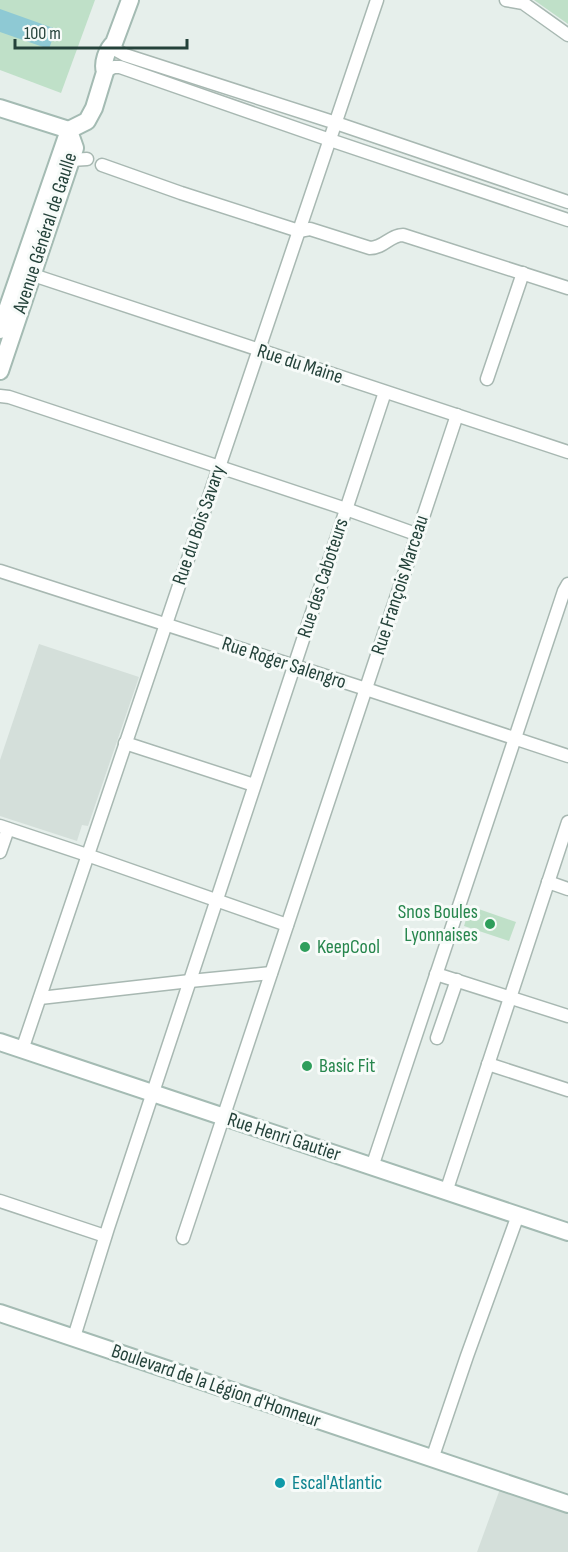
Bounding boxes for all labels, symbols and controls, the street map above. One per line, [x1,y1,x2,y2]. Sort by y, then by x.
scale bar [15,12,188,50]
text: 100 m [24,23,61,44]
street label: Avenue Général de Gaulle [7,150,82,317]
street label: Rue du Maine [254,339,346,389]
street label: Rue du Bois Savary [167,462,231,588]
street label: Rue François Marceau [366,512,434,658]
street label: Rue des Caboteurs [292,515,354,641]
street label: Rue Roger Salengro [219,632,349,694]
place label: Snos Boules Lyonnaises [398,900,478,947]
marker: Snos Boules Lyonnaises [483,917,497,931]
place label: KeepCool [317,935,380,959]
marker: KeepCool [298,940,312,954]
place label: Basic Fit [319,1054,375,1078]
marker: Basic Fit [300,1059,314,1073]
street label: Rue Henri Gautier [224,1107,344,1167]
street label: Boulevard de la Légion d'Honneur [108,1339,324,1433]
place label: Escal'Atlantic [292,1471,382,1495]
marker: Escal'Atlantic [273,1476,287,1490]

